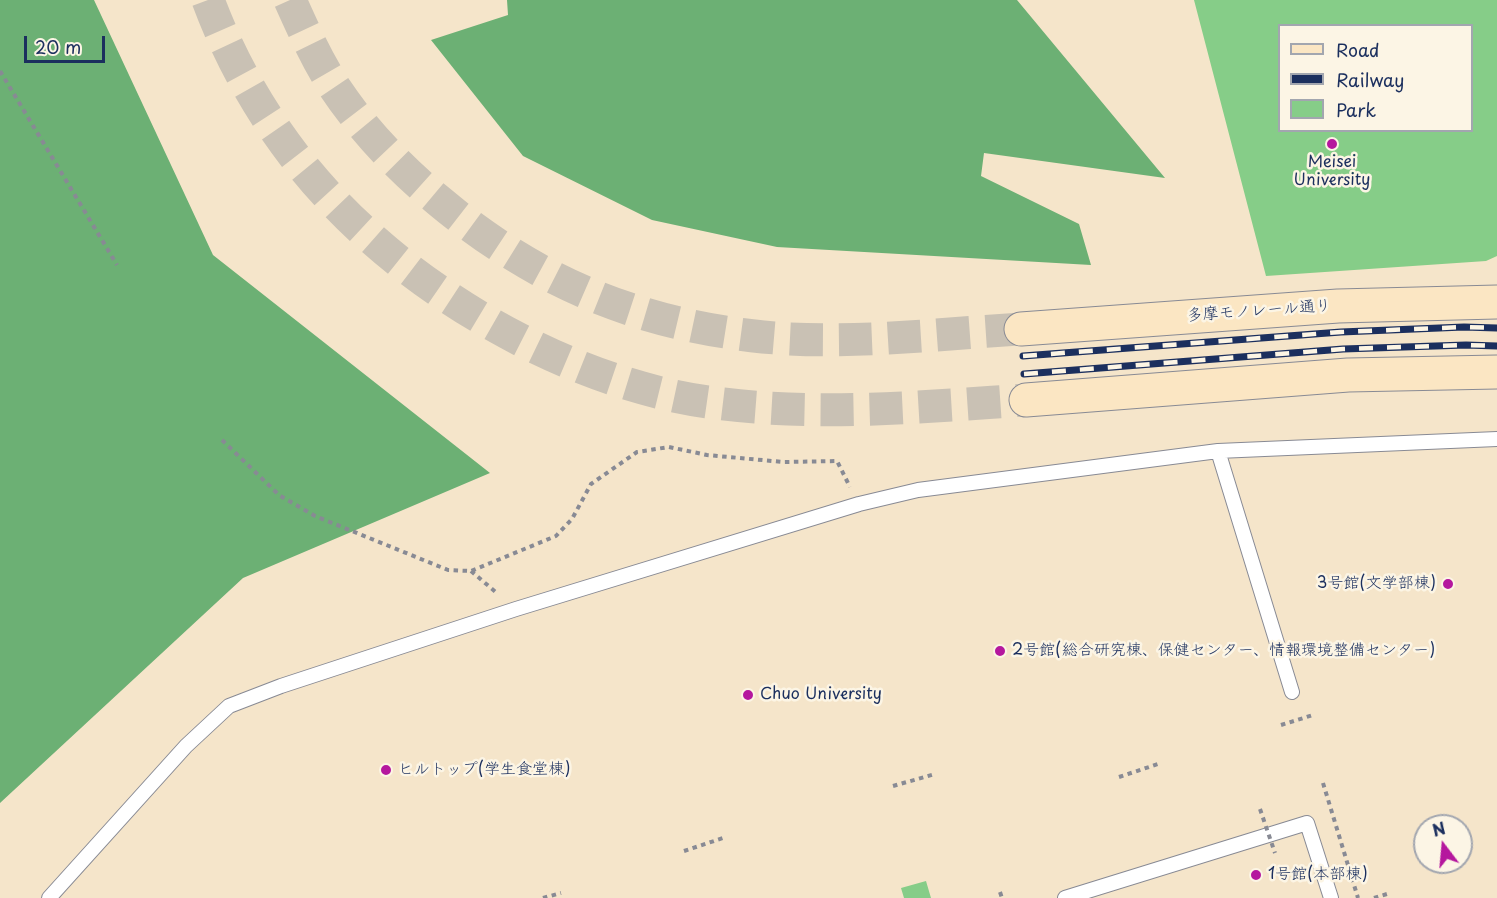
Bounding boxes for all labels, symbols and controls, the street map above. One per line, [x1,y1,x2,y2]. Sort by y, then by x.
scale bar [27,24,108,62]
legend [1278,24,1473,132]
text: 20 m [35,33,81,60]
text: Road [1336,36,1380,63]
text: Railway [1336,66,1404,93]
text: Park [1336,96,1376,123]
marker: Meisei University [1325,137,1339,151]
place label: Meisei University [1294,153,1370,191]
street label: 多摩モノレール通り [1186,296,1332,326]
place label: 3号館(文学部棟) [1317,574,1436,594]
marker: 3号館(文学部棟) [1441,577,1455,591]
place label: 2号館(総合研究棟、保健センター、情報環境整備センター) [1012,641,1435,661]
marker: 2号館(総合研究棟、保健センター、情報環境整備センター) [993,644,1007,658]
place label: Chuo University [760,685,882,705]
marker: Chuo University [741,688,755,702]
place label: ヒルトップ(学生食堂棟) [398,760,571,780]
marker: ヒルトップ(学生食堂棟) [379,763,393,777]
north arrow [1413,814,1473,874]
text: N [1429,815,1448,842]
place label: 1号館(本部棟) [1268,865,1368,885]
marker: 1号館(本部棟) [1249,868,1263,882]

